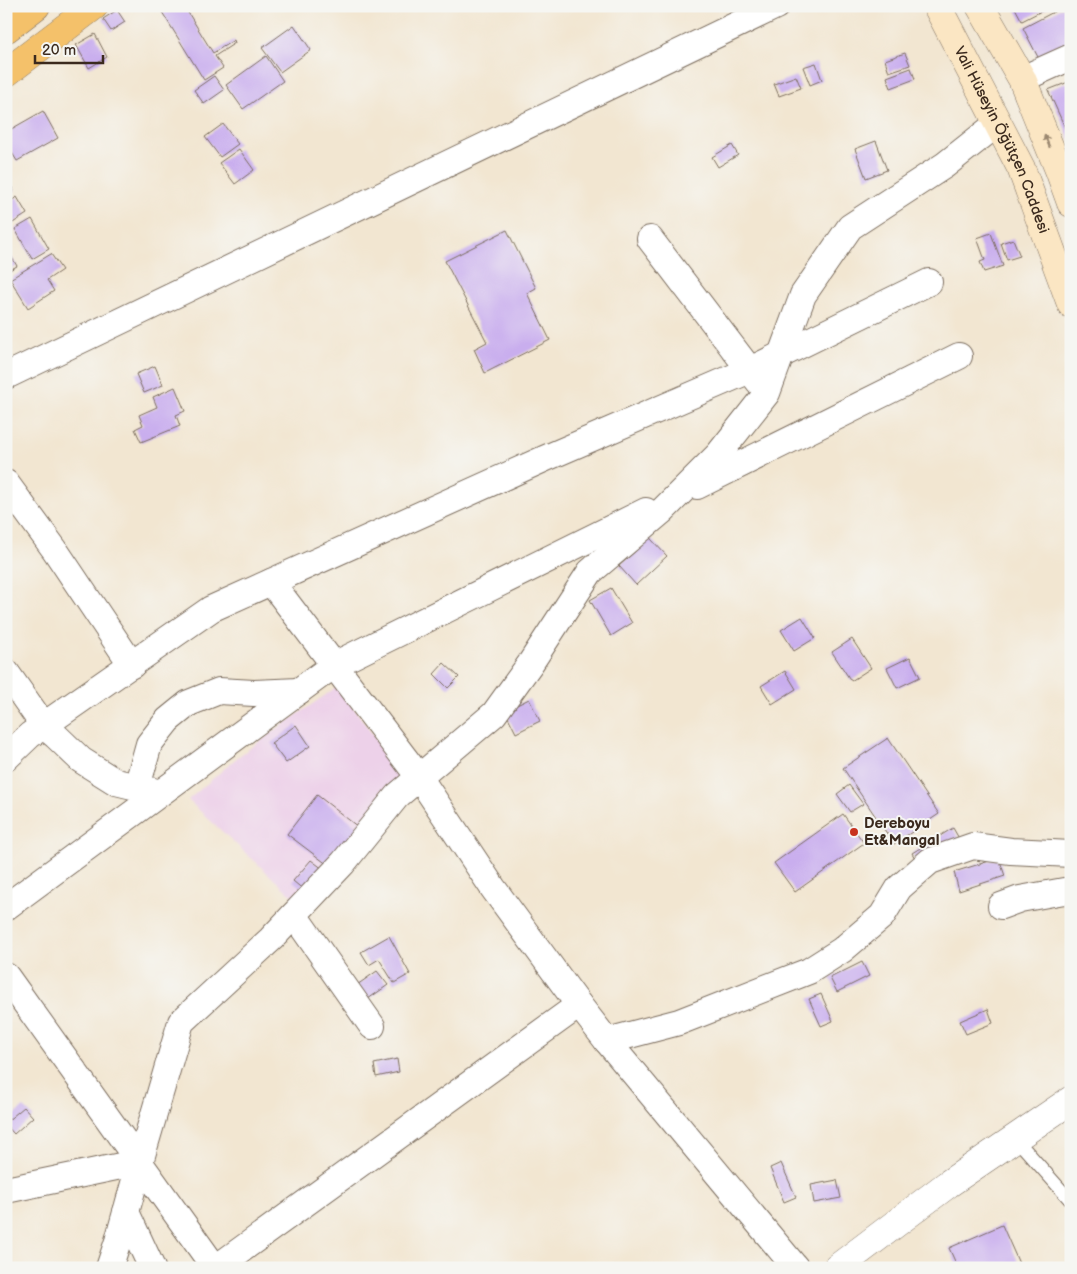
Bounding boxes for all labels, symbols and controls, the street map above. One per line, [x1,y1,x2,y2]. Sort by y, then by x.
scale bar [35,32,102,64]
text: 20 m [42,41,76,60]
street label: Vali Hüseyin Öğütçen Caddesi [950,43,1054,236]
one-way arrow [1043,134,1051,148]
place label: Dereboyu Et&Mangal [864,814,940,850]
marker: Dereboyu Et&Mangal [848,826,860,838]

